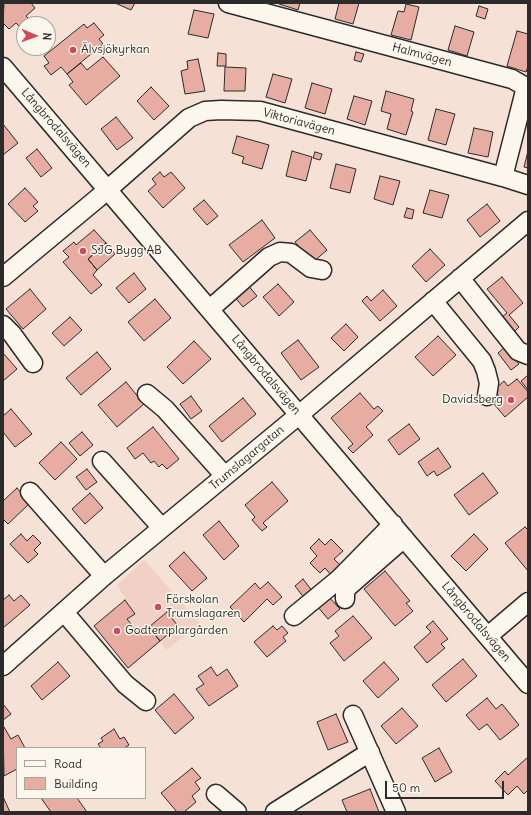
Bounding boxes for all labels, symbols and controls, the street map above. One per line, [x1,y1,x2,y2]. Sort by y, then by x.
north arrow [16,16,56,56]
text: N [40,32,54,40]
street label: Halmvägen [391,40,453,70]
place label: Älvsjökyrkan [81,43,150,57]
marker: Älvsjökyrkan [68,45,78,55]
street label: Långbrodalsvägen [18,86,94,170]
street label: Viktoriavägen [261,105,337,139]
place label: SJG Bygg AB [91,244,162,258]
marker: SJG Bygg AB [78,246,88,256]
street label: Långbrodalsvägen [228,332,304,418]
place label: Davidsberg [442,393,503,407]
marker: Davidsberg [506,395,516,405]
street label: Trumslagargatan [207,423,287,493]
street label: Långbrodalsvägen [438,579,514,665]
place label: Förskolan Trumslagaren [166,593,240,621]
marker: Förskolan Trumslagaren [153,602,163,612]
place label: Godtemplargården [125,624,228,638]
marker: Godtemplargården [112,626,122,636]
legend [16,747,146,799]
text: Road [54,756,82,771]
scale bar [387,773,506,799]
text: Building [54,776,98,791]
text: 50 m [392,780,420,795]

